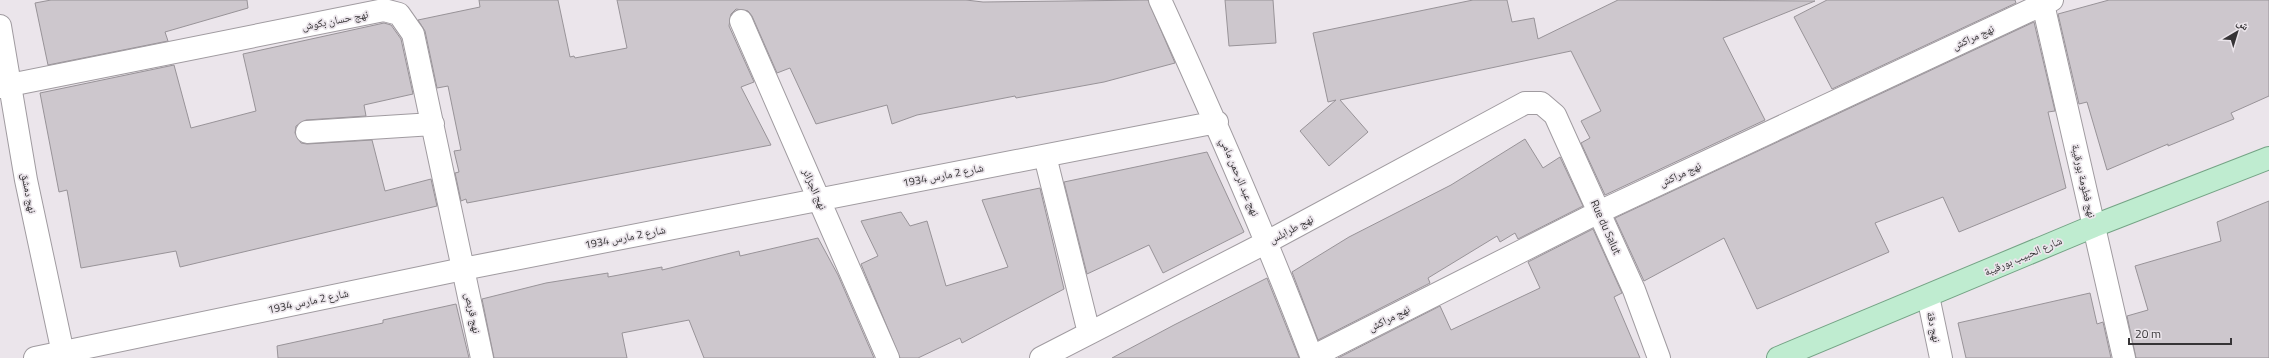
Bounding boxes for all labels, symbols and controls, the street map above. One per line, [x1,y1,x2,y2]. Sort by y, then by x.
street label: نهج حسان بكوش [300,6,370,34]
north arrow [2217,12,2257,52]
text: ش [2234,14,2253,34]
street label: نهج مراكش [1949,20,1997,54]
street label: نهج عبد الرحمن مامي [1216,135,1264,219]
street label: نهج فطومة بورقيبة [2068,143,2100,219]
street label: نهج مراكش [1656,157,1704,191]
street label: شارع 2 مارس 1934 [901,159,985,191]
street label: نهج الجزائر [798,165,831,212]
street label: نهج دمشق [17,171,41,215]
street label: Rue du Salut [1587,197,1625,257]
street label: نهج طرابلس [1266,211,1316,247]
street label: شارع 2 مارس 1934 [583,221,667,253]
street label: شارع الحبيب بورقيبة [1982,232,2064,280]
street label: شارع 2 مارس 1934 [266,285,350,317]
street label: نهج قربص [461,291,485,335]
street label: نهج مراكش [1365,301,1413,335]
street label: نهج دقة [1923,310,1945,344]
scale bar [2129,320,2231,346]
text: 20 m [2135,324,2161,343]

